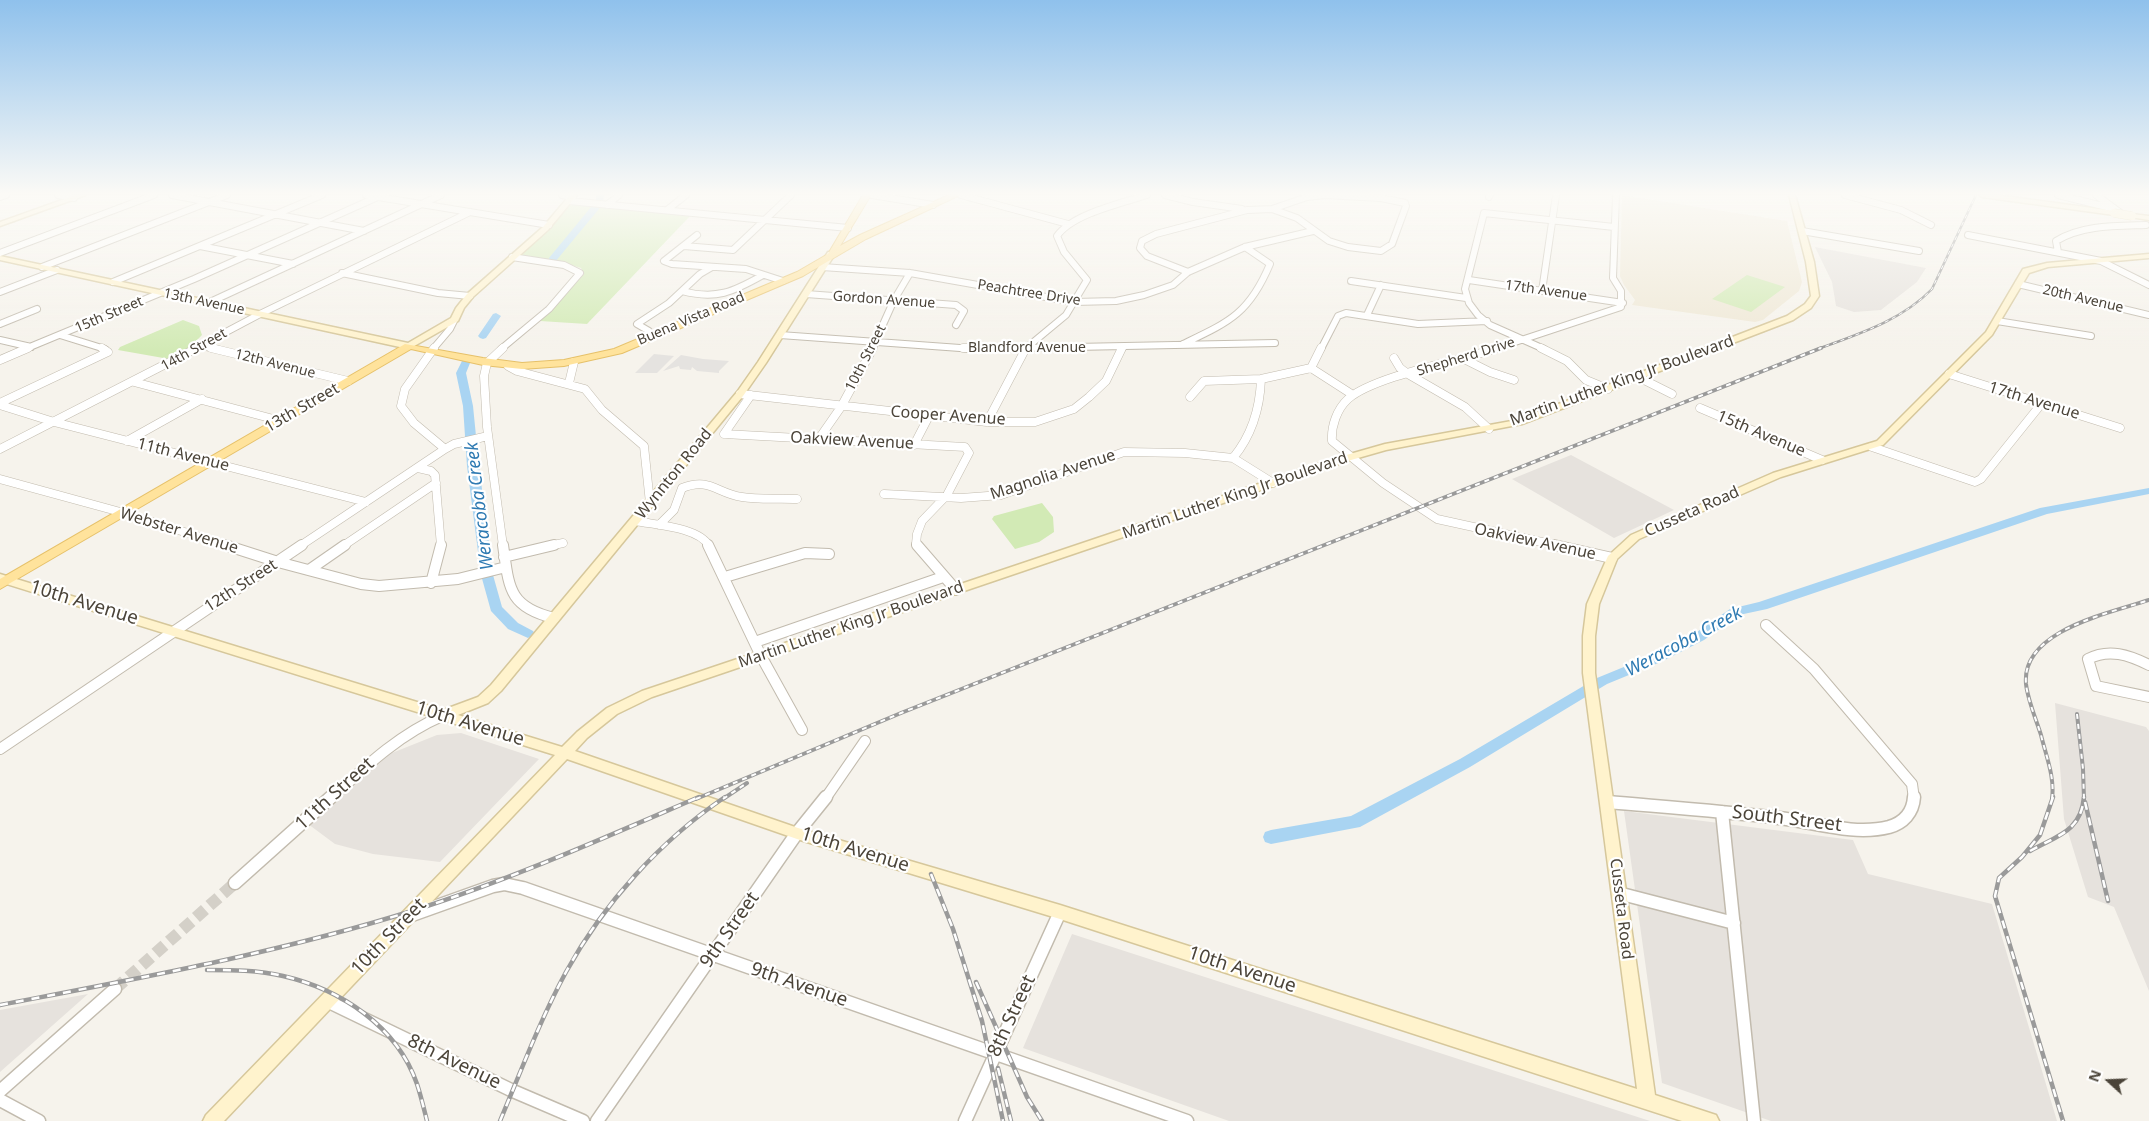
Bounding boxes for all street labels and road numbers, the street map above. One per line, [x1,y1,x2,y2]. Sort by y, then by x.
street label: Peachtree Drive [976,277,1082,309]
street label: 17th Avenue [1504,277,1588,305]
street label: 20th Avenue [2041,282,2125,316]
street label: 13th Avenue [162,285,246,319]
street label: Gordon Avenue [832,288,936,312]
street label: Buena Vista Road [635,289,747,349]
street label: 15th Street [72,293,146,337]
street label: 10th Street [842,322,890,394]
street label: 14th Street [158,325,230,375]
street label: Martin Luther King Jr Boulevard [1507,331,1737,431]
street label: Shepherd Drive [1415,334,1517,380]
street label: Blandford Avenue [968,340,1086,356]
street label: 12th Avenue [233,346,317,382]
street label: 17th Avenue [1986,378,2082,424]
street label: 13th Street [261,379,343,437]
street label: Cooper Avenue [890,402,1006,430]
street label: 15th Avenue [1714,407,1808,461]
street label: Wynnton Road [632,425,716,523]
street label: Oakview Avenue [790,428,914,454]
street label: 11th Avenue [135,434,231,476]
street label: Magnolia Avenue [988,446,1118,504]
street label: Martin Luther King Jr Boulevard [1120,448,1350,544]
street label: Cusseta Road [1642,483,1742,541]
street label: Webster Avenue [117,504,241,558]
street label: Oakview Avenue [1472,520,1598,564]
street label: 12th Street [201,555,281,617]
street label: 10th Avenue [27,576,141,630]
street label: Martin Luther King Jr Boulevard [736,577,966,673]
street label: 10th Avenue [413,697,527,751]
street label: 11th Street [291,753,379,835]
street label: South Street [1731,801,1843,837]
street label: 10th Avenue [798,823,912,877]
street label: Cusseta Road [1605,857,1637,961]
street label: 9th Street [696,888,764,972]
street label: 10th Street [347,894,431,980]
street label: 10th Avenue [1185,942,1299,998]
street label: 9th Avenue [747,958,851,1012]
street label: 8th Street [983,972,1041,1060]
street label: 8th Avenue [404,1030,504,1094]

